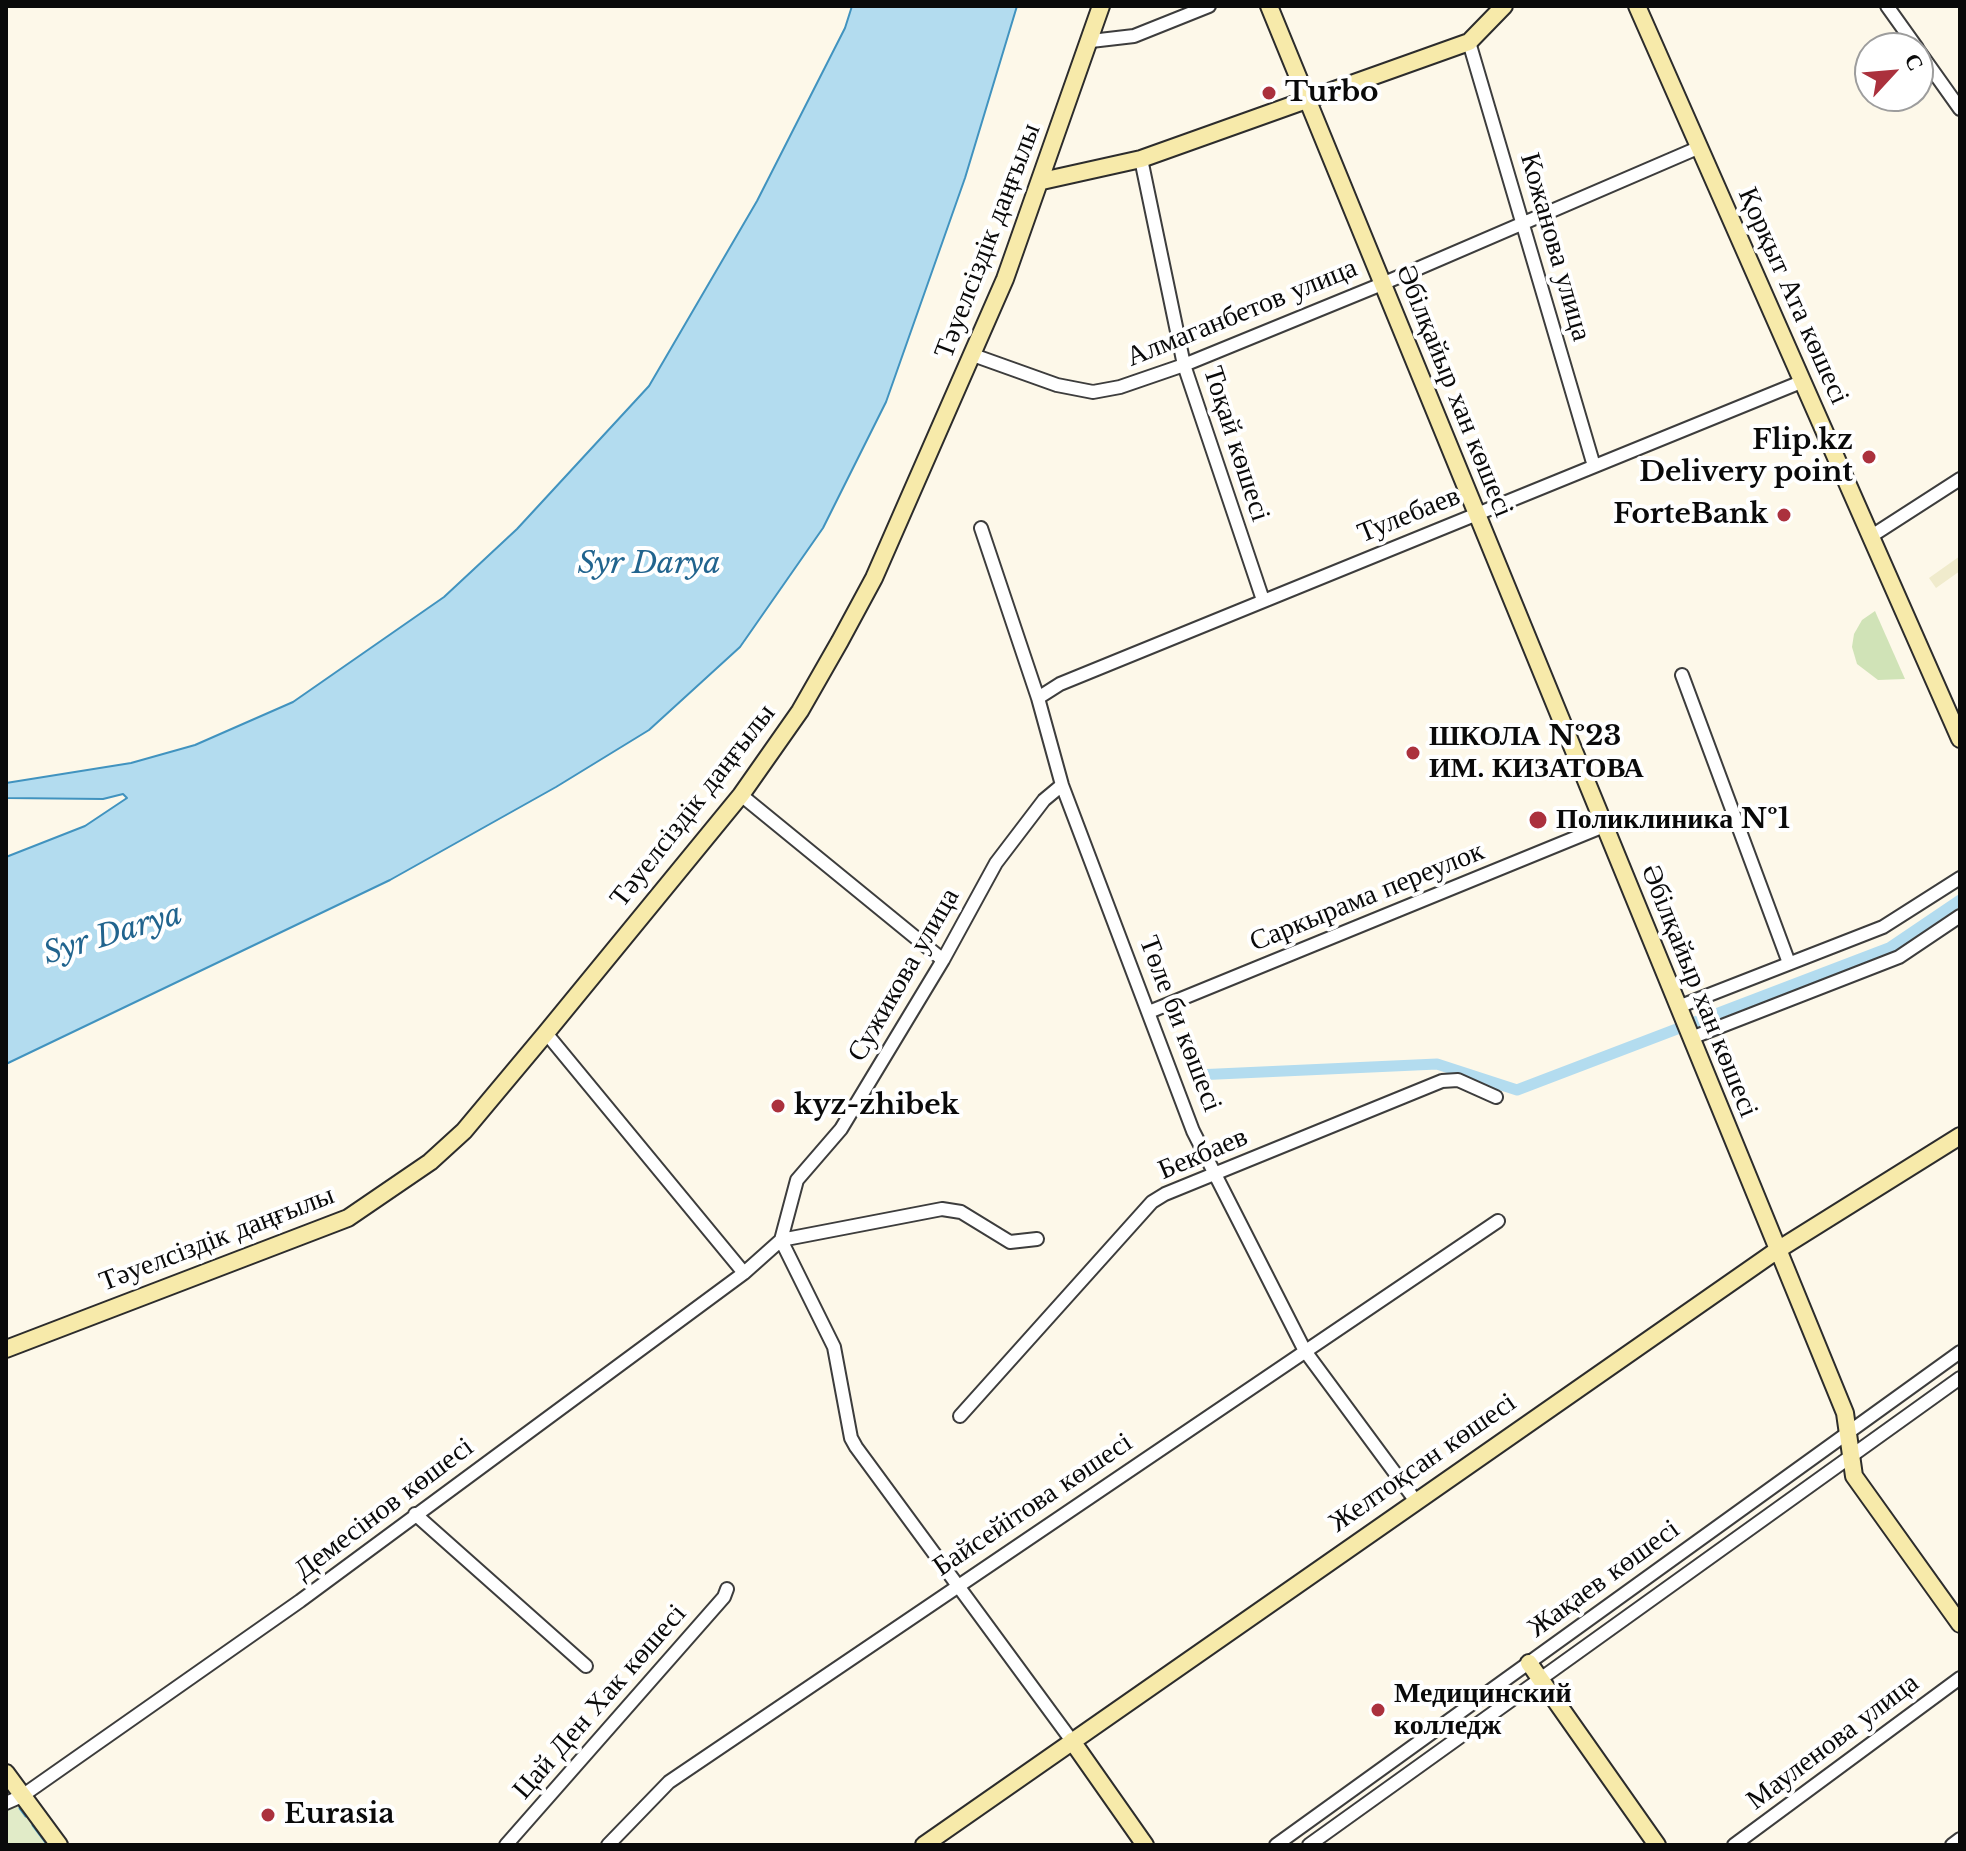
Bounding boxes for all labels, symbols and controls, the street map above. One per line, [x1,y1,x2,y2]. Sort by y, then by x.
north arrow [1854,32,1934,112]
text: С [1899,49,1930,75]
place label: Turbo [1285,76,1379,110]
marker: Turbo [1260,84,1278,102]
street label: Тәуелсіздік даңғылы [928,119,1048,363]
street label: Кожанова улица [1512,149,1598,345]
street label: Қорқыт Ата көшесі [1730,182,1856,410]
street label: Алмаганбетов улица [1122,251,1362,375]
street label: Әбілқайыр хан көшесі [1388,260,1520,522]
street label: Тоқай көшесі [1195,362,1277,526]
place label: Flip.kz Delivery point [1639,424,1853,490]
marker: Flip.kz Delivery point [1860,448,1878,466]
street label: Тулебаев [1353,479,1465,551]
place label: ForteBank [1613,498,1768,532]
marker: ForteBank [1775,506,1793,524]
water label: Syr Darya [577,547,721,583]
street label: Тәуелсіздік даңғылы [603,698,783,914]
place label: ШКОЛА №23 ИМ. КИЗАТОВА [1429,720,1644,786]
marker: ШКОЛА №23 ИМ. КИЗАТОВА [1404,744,1422,762]
place label: Поликлиника №1 [1556,803,1790,837]
marker: Поликлиника №1 [1527,809,1549,831]
street label: Саркырама переулок [1245,835,1489,959]
street label: Әбілқайыр хан көшесі [1633,860,1765,1122]
street label: Сужикова улица [841,882,967,1068]
water label: Syr Darya [39,897,187,973]
street label: Төле би көшесі [1131,931,1229,1117]
place label: kyz-zhibek [794,1089,959,1123]
marker: kyz-zhibek [769,1097,787,1115]
street label: Бекбаев [1153,1120,1253,1188]
street label: Тәуелсіздік даңғылы [95,1179,339,1299]
street label: Желтоқсан көшесі [1323,1386,1523,1540]
street label: Байсейітова көшесі [927,1426,1139,1584]
street label: Демесінов көшесі [288,1431,480,1587]
street label: Жақаев көшесі [1522,1513,1686,1645]
street label: Цай Ден Хак көшесі [506,1598,694,1806]
street label: Мауленова улица [1740,1666,1926,1818]
place label: Медицинский колледж [1394,1677,1572,1743]
marker: Медицинский колледж [1369,1701,1387,1719]
place label: Eurasia [284,1798,394,1832]
marker: Eurasia [259,1806,277,1824]

